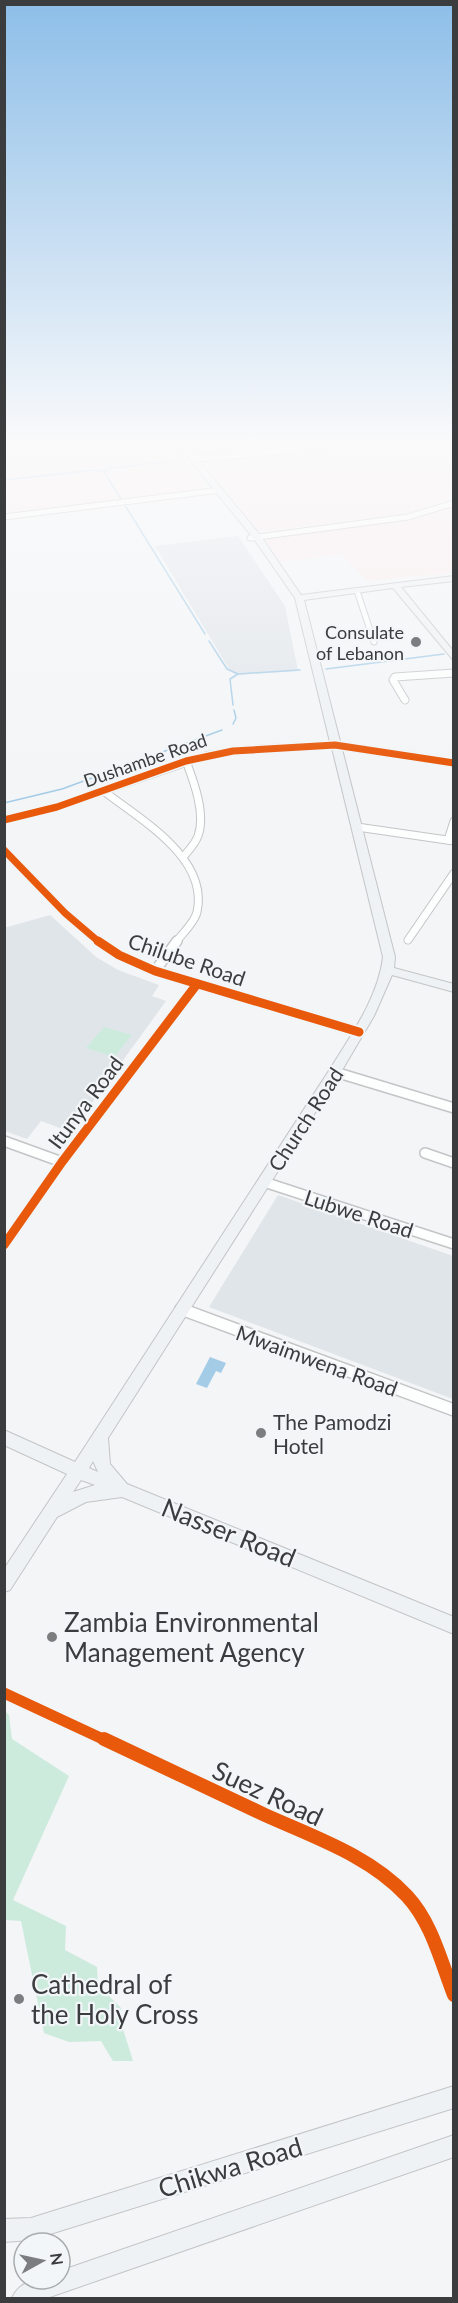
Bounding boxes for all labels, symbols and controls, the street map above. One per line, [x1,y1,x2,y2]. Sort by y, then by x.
place label: Consulate of Lebanon [316,621,404,664]
marker: Consulate of Lebanon [409,635,423,649]
street label: Dushambe Road [80,729,210,791]
street label: Chilube Road [125,927,249,991]
street label: Itunya Road [42,1051,128,1153]
street label: Church Road [262,1063,348,1175]
street label: Lubwe Road [301,1184,417,1242]
street label: Mwaimwena Road [233,1319,401,1401]
place label: The Pamodzi Hotel [273,1409,392,1458]
marker: The Pamodzi Hotel [254,1426,268,1440]
street label: Nasser Road [157,1491,301,1573]
place label: Zambia Environmental Management Agency [64,1606,319,1668]
marker: Zambia Environmental Management Agency [45,1630,59,1644]
street label: Suez Road [208,1754,328,1832]
place label: Cathedral of the Holy Cross [31,1968,198,2030]
marker: Cathedral of the Holy Cross [12,1992,26,2006]
street label: Chikwa Road [154,2130,306,2204]
north arrow [12,2231,72,2291]
text: N [47,2251,68,2266]

